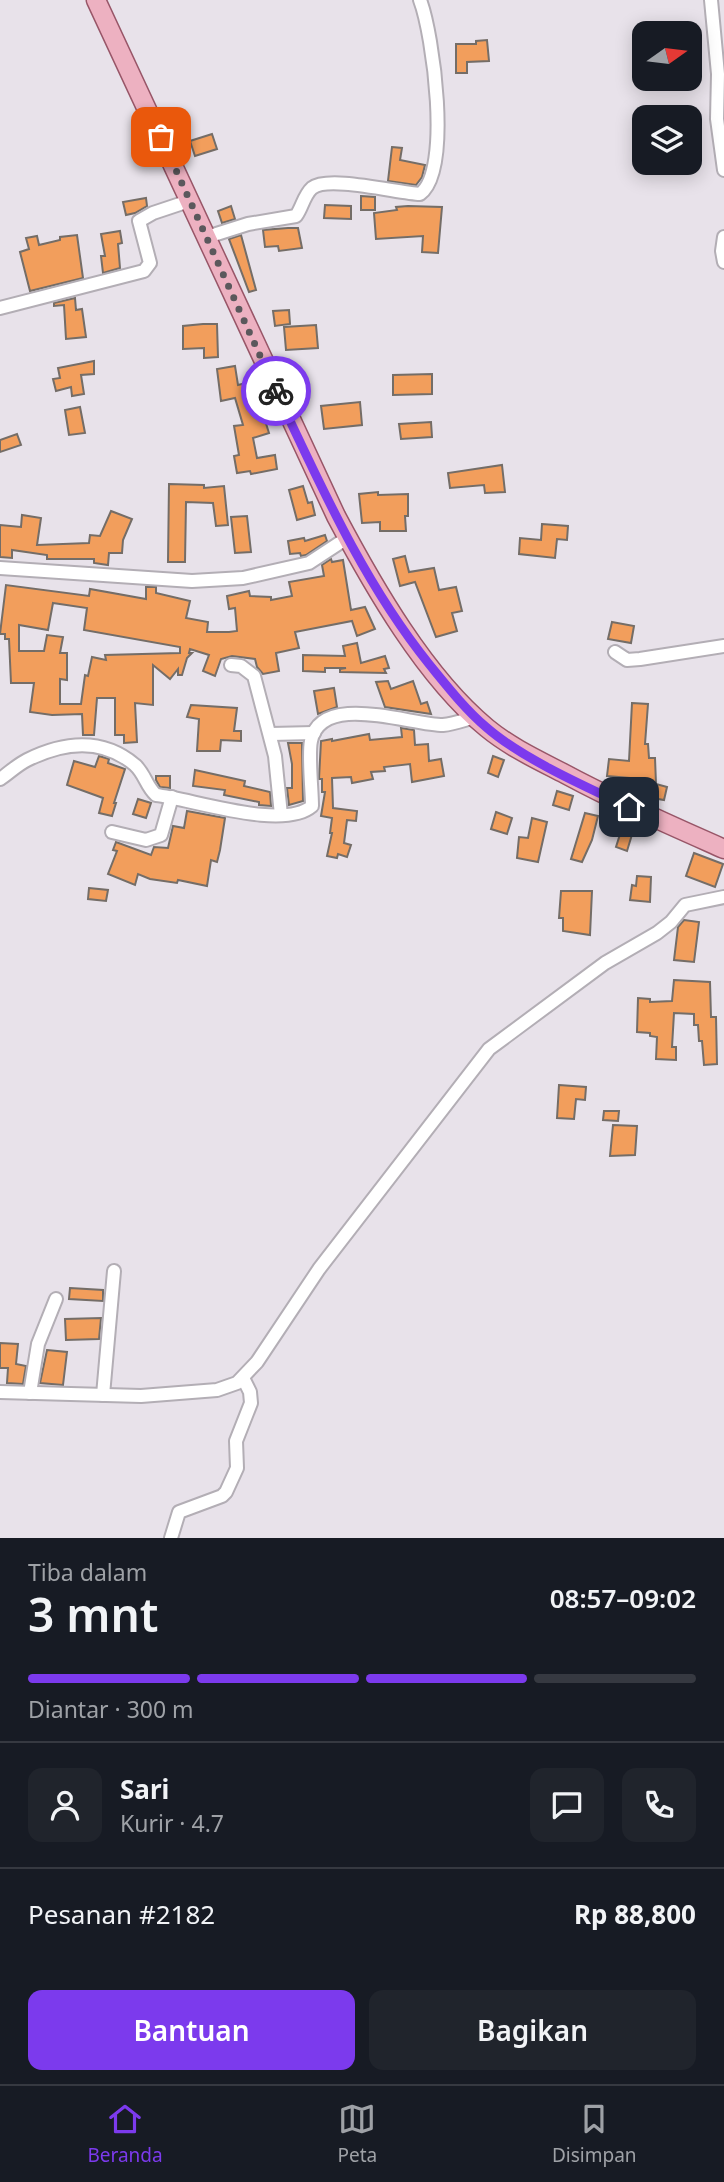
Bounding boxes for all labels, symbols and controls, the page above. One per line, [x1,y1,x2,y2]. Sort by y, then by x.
north arrow [632,21,702,91]
map controls [632,21,702,175]
button: layers [632,105,702,175]
pin [131,107,191,167]
icon: bag [142,118,180,156]
courier [241,356,311,426]
icon: bike [257,372,295,410]
pin [599,777,659,837]
icon: home [610,788,648,826]
text: Tiba dalam [28,1556,147,1588]
text: 08:57–09:02 [550,1580,696,1616]
text: 3 mnt [28,1583,158,1645]
text: Diantar · 300 m [28,1693,194,1725]
button: person [28,1768,102,1842]
button: chat [530,1768,604,1842]
button: phone [622,1768,696,1842]
text: Sari [120,1771,169,1807]
text: Kurir · 4.7 [120,1807,224,1839]
text: Pesanan #2182 [28,1896,215,1932]
text: Rp 88,800 [574,1896,696,1932]
button: Bantuan [28,1990,355,2070]
button: Bagikan [369,1990,696,2070]
tab: Beranda [87,2100,163,2168]
tab: Peta [337,2100,377,2168]
tab: Disimpan [552,2100,637,2168]

